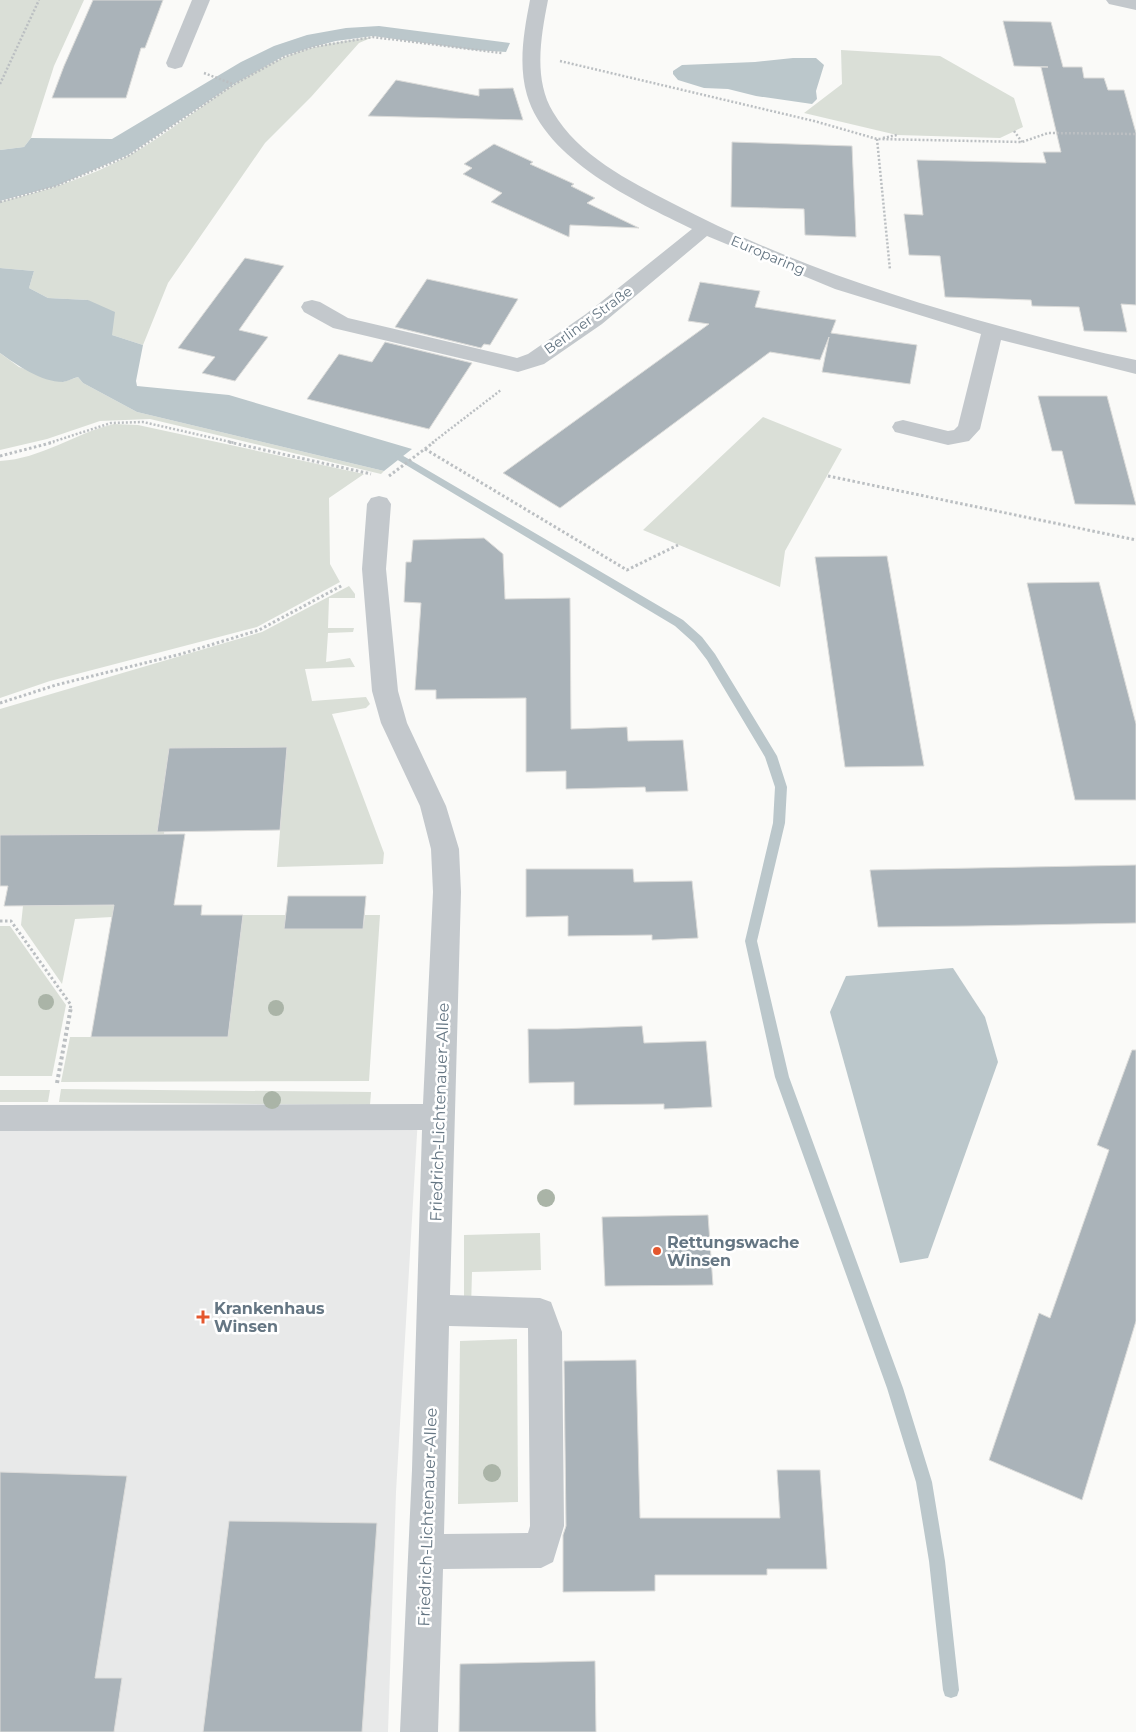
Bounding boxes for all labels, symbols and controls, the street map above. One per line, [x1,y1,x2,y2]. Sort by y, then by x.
street label: Europaring [728,231,808,279]
street label: Berliner Straße [540,282,636,358]
street label: Friedrich-Lichtenauer-Allee [426,1002,453,1222]
place label: Rettungswache Winsen [667,1233,799,1270]
marker: Rettungswache Winsen [651,1245,663,1257]
place label: Krankenhaus Winsen [214,1299,325,1336]
marker: Krankenhaus Winsen [196,1310,210,1324]
street label: Friedrich-Lichtenauer-Allee [414,1407,441,1627]

